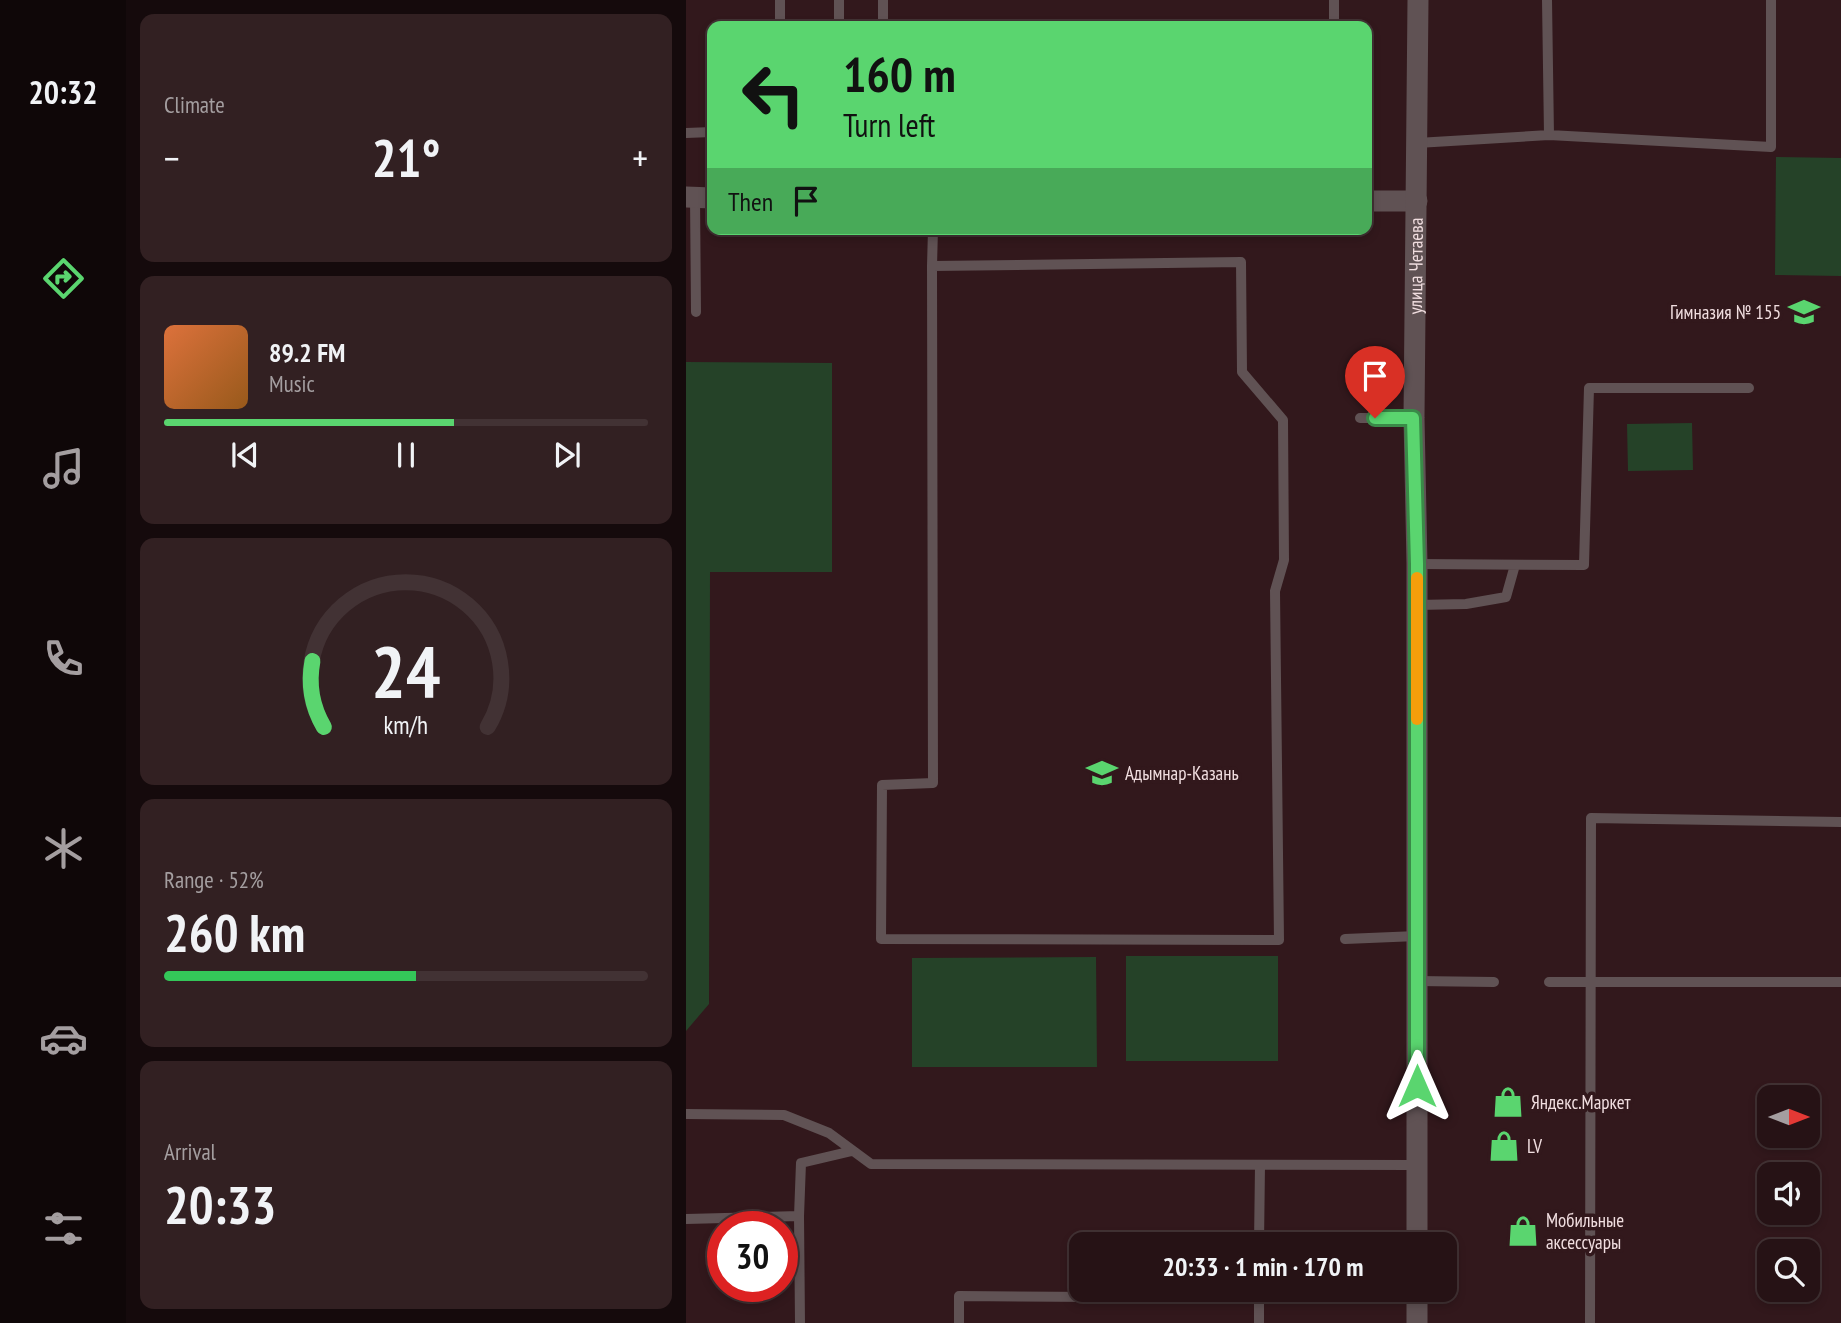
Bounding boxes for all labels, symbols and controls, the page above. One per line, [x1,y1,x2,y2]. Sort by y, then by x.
text: 160 m [843,42,956,106]
icon: left [728,49,819,140]
text: 20:32 [28,71,98,113]
text: Climate [164,90,225,119]
text: Turn left [843,104,935,146]
text: 21° [372,124,440,191]
text: − [164,133,180,182]
text: + [632,133,648,182]
icon: arrive [787,182,825,220]
text: Then [728,185,773,218]
street label: улица Четаева [1403,217,1428,315]
icon: directions [39,254,88,303]
school or university icon: Гимназия № 155 [1787,295,1821,329]
place label: Гимназия № 155 [1670,300,1781,324]
text: 89.2 FM [269,336,345,369]
pin [1345,346,1405,418]
icon: arrive [1356,357,1394,395]
text: Music [269,369,315,398]
icon: previous [226,436,264,474]
icon: pause [387,436,425,474]
icon: next [548,436,586,474]
icon: music [39,444,88,493]
text: 24 [371,624,441,718]
icon: phone [39,634,88,683]
text: km/h [384,709,428,741]
school or university icon: Адымнар-Казань [1085,756,1119,790]
place label: Адымнар-Казань [1125,761,1239,785]
icon: climate [39,824,88,873]
text: Range · 52% [164,865,264,894]
text: 260 km [164,899,305,966]
icon: car [39,1014,88,1063]
position arrow [1380,1049,1454,1123]
shop icon: Яндекс.Маркет [1491,1085,1525,1119]
north arrow [1757,1085,1820,1148]
map controls [1757,1085,1820,1302]
place label: Яндекс.Маркет [1531,1090,1632,1114]
shop icon: LV [1487,1129,1521,1163]
place label: LV [1527,1134,1542,1158]
text: Arrival [164,1137,216,1166]
button: sound [1757,1162,1820,1225]
text: 20:33 [164,1171,276,1238]
icon: filters [39,1204,88,1253]
place label: Мобильные аксессуары [1546,1208,1624,1254]
speed limit sign: 30 [707,1211,798,1302]
shop icon: Мобильные аксессуары [1506,1214,1540,1248]
button: search [1757,1239,1820,1302]
text: 20:33 · 1 min · 170 m [1163,1250,1363,1283]

